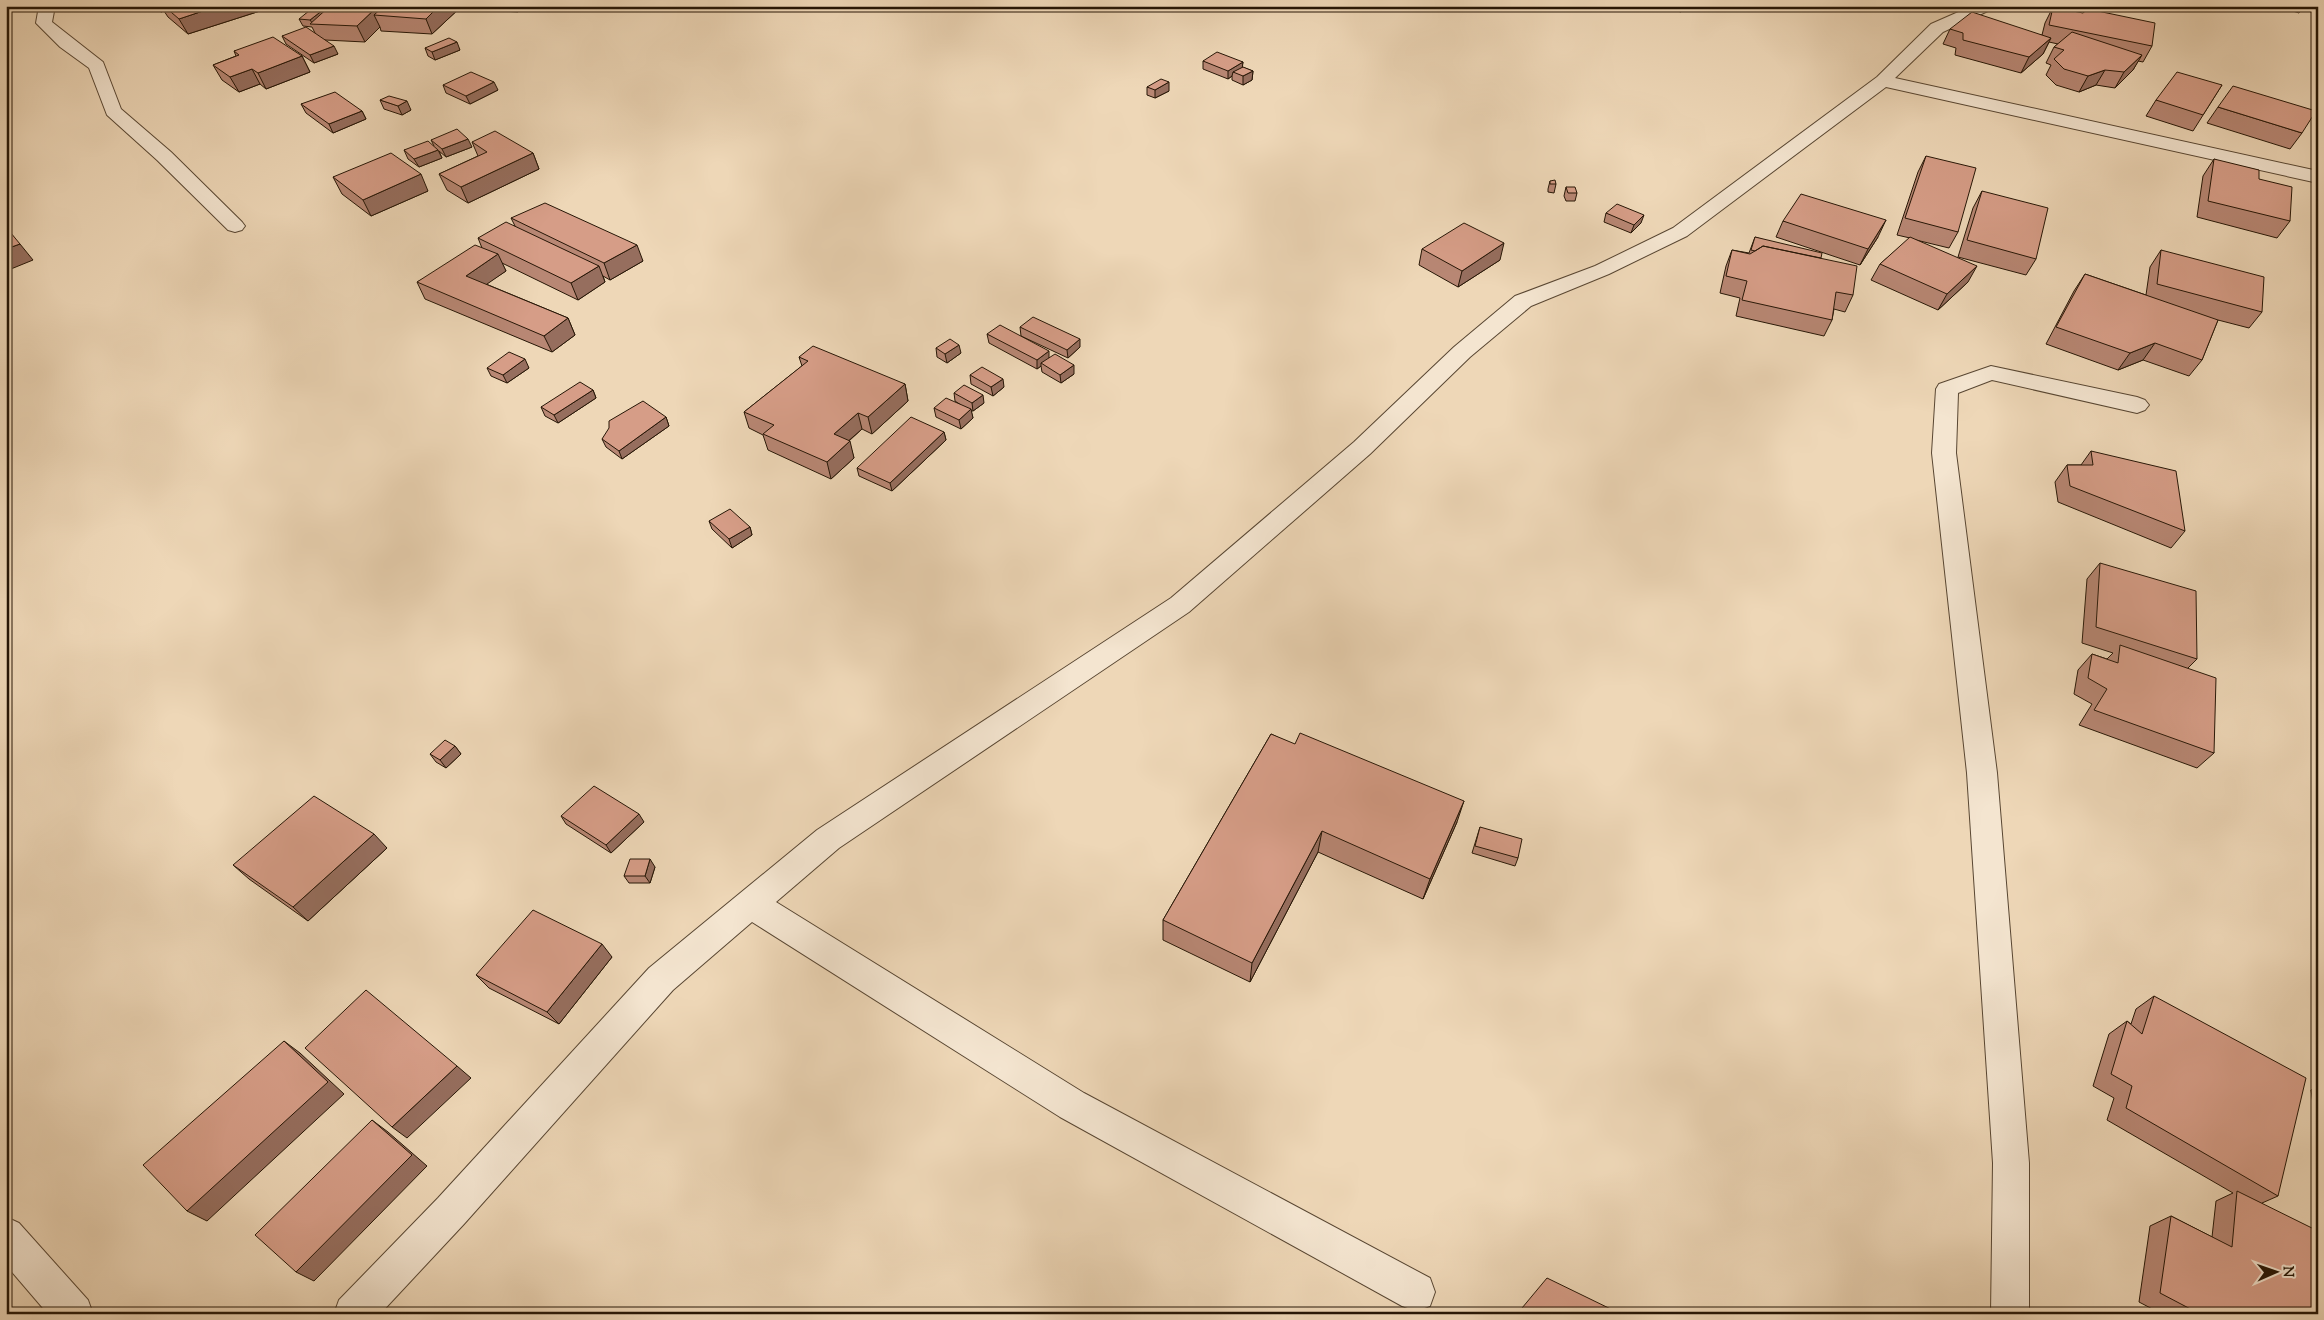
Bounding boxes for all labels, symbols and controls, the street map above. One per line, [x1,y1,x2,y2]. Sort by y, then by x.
north arrow [2252,1248,2302,1298]
text: N [2277,1266,2297,1278]

